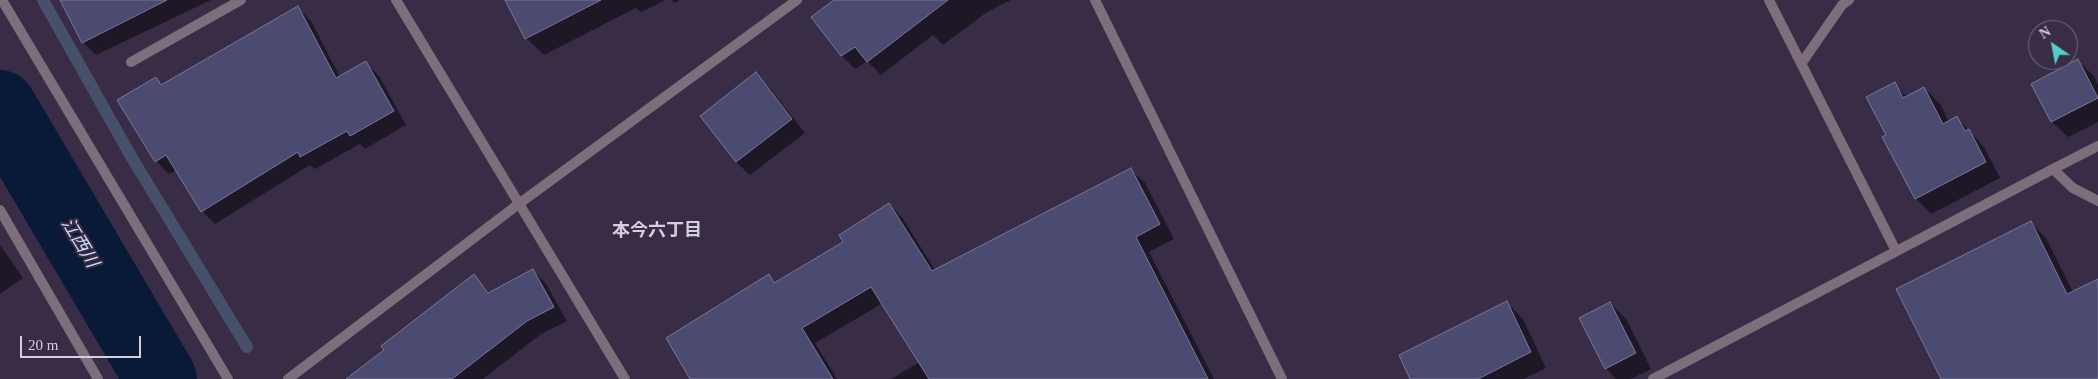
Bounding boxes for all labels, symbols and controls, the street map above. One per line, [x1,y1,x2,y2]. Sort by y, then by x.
north arrow [2028,20,2078,70]
text: N [2037,24,2053,42]
water label: 江西川 [58,213,104,271]
district label: 本今六丁目 [612,218,702,240]
scale bar [22,326,144,358]
text: 20 m [28,337,58,353]

